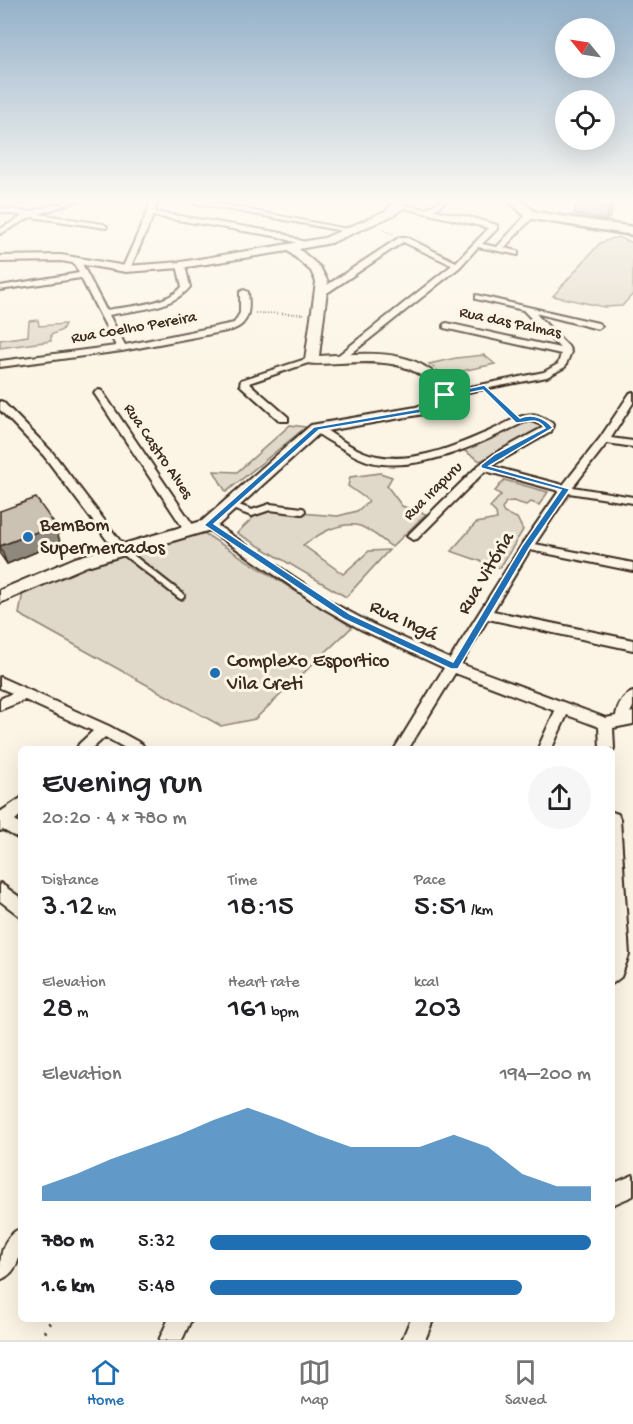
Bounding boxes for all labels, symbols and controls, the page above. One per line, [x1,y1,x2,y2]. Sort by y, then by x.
north arrow [555,18,615,78]
map controls [555,18,615,150]
button: locate [555,90,615,150]
street label: Rua das Palmas [457,304,564,344]
street label: Rua Coelho Pereira [70,308,199,349]
pin [419,369,470,420]
icon: arrive [428,378,461,411]
street label: Rua Castro Alves [118,401,196,504]
street label: Rua Irapuru [401,458,468,525]
place label: BemBom Supermercados [39,515,166,561]
street label: Rua Vitória [453,528,521,619]
marker: BemBom Supermercados [21,530,35,544]
street label: Rua Ingá [365,596,442,648]
place label: Complexo Esportico Vila Creti [226,651,389,697]
marker: Complexo Esportico Vila Creti [208,666,222,680]
text: Evening run [42,766,202,804]
button: share [528,766,591,829]
text: 20:20 · 4 × 780 m [42,808,187,831]
text: Distance [42,872,99,891]
text: Time [228,872,257,891]
text: Pace [414,872,445,891]
text: 3.12 [42,891,94,926]
text: 18:15 [228,891,294,926]
text: 5:51 [414,891,467,926]
text: km [94,902,116,921]
text: /km [467,902,493,921]
text: Elevation [42,974,106,993]
text: Heart rate [228,974,300,993]
text: kcal [414,974,439,993]
text: 28 [42,993,73,1028]
text: 161 [228,993,267,1028]
text: 203 [414,993,461,1028]
text: m [73,1004,88,1023]
text: bpm [267,1004,299,1023]
text: Elevation [42,1064,122,1087]
text: 194–200 m [500,1064,591,1087]
text: 780 m [42,1231,94,1254]
text: 5:32 [138,1231,175,1254]
text: 1.6 km [42,1276,94,1299]
text: 5:48 [138,1276,175,1299]
tab: Home [87,1356,124,1411]
tab: Map [298,1356,331,1411]
tab: Saved [505,1356,546,1411]

